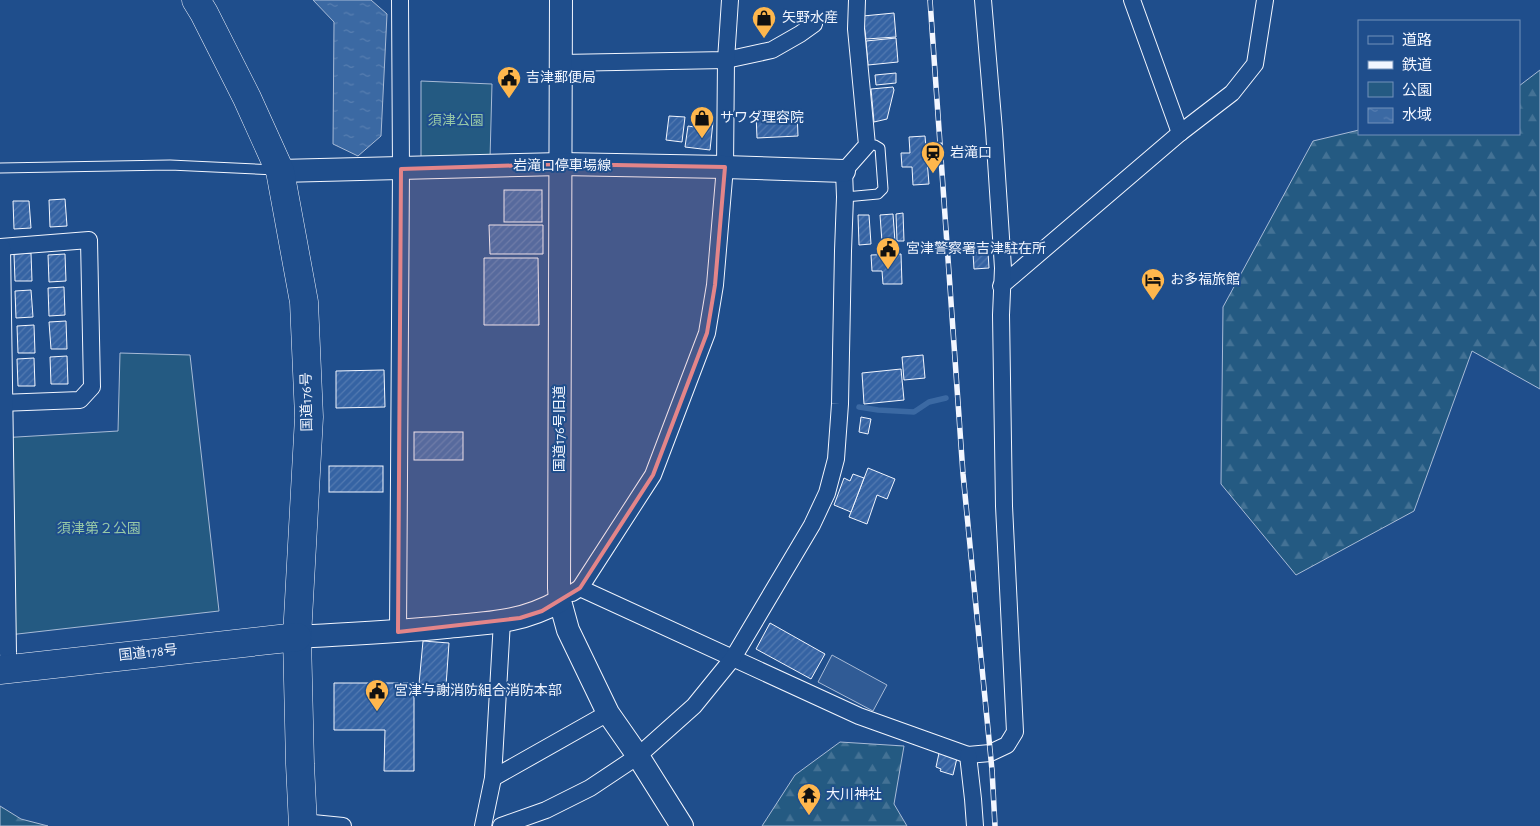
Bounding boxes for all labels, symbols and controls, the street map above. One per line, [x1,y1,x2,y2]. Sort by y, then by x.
shop icon: 矢野水産 [751,5,777,39]
place label: 矢野水産 [782,10,838,25]
legend [1358,20,1520,135]
text: 道路 [1402,32,1432,48]
text: 鉄道 [1402,57,1432,73]
public building icon: 吉津郵便局 [496,65,522,99]
place label: 吉津郵便局 [526,70,596,85]
text: 公園 [1402,82,1432,98]
shop icon: サワダ理容院 [689,105,715,139]
text: 水域 [1402,107,1432,123]
place label: サワダ理容院 [720,110,804,125]
park label: 須津公園 [428,113,484,128]
station icon: 岩滝口 [920,140,946,174]
place label: 岩滝口 [950,145,992,160]
street label: 岩滝口停車場線 [513,158,611,173]
public building icon: 宮津警察署吉津駐在所 [875,236,901,270]
place label: 宮津警察署吉津駐在所 [906,241,1046,256]
hotel icon: お多福旅館 [1140,267,1166,301]
place label: お多福旅館 [1170,271,1240,287]
street label: 国道176号 [298,372,315,432]
street label: 国道176号旧道 [552,385,567,473]
park label: 須津第２公園 [57,520,141,536]
street label: 国道178号 [118,642,178,663]
public building icon: 宮津与謝消防組合消防本部 [364,678,390,712]
place label: 宮津与謝消防組合消防本部 [394,682,562,698]
temple icon: 大川神社 [796,782,822,816]
place label: 大川神社 [826,787,882,802]

